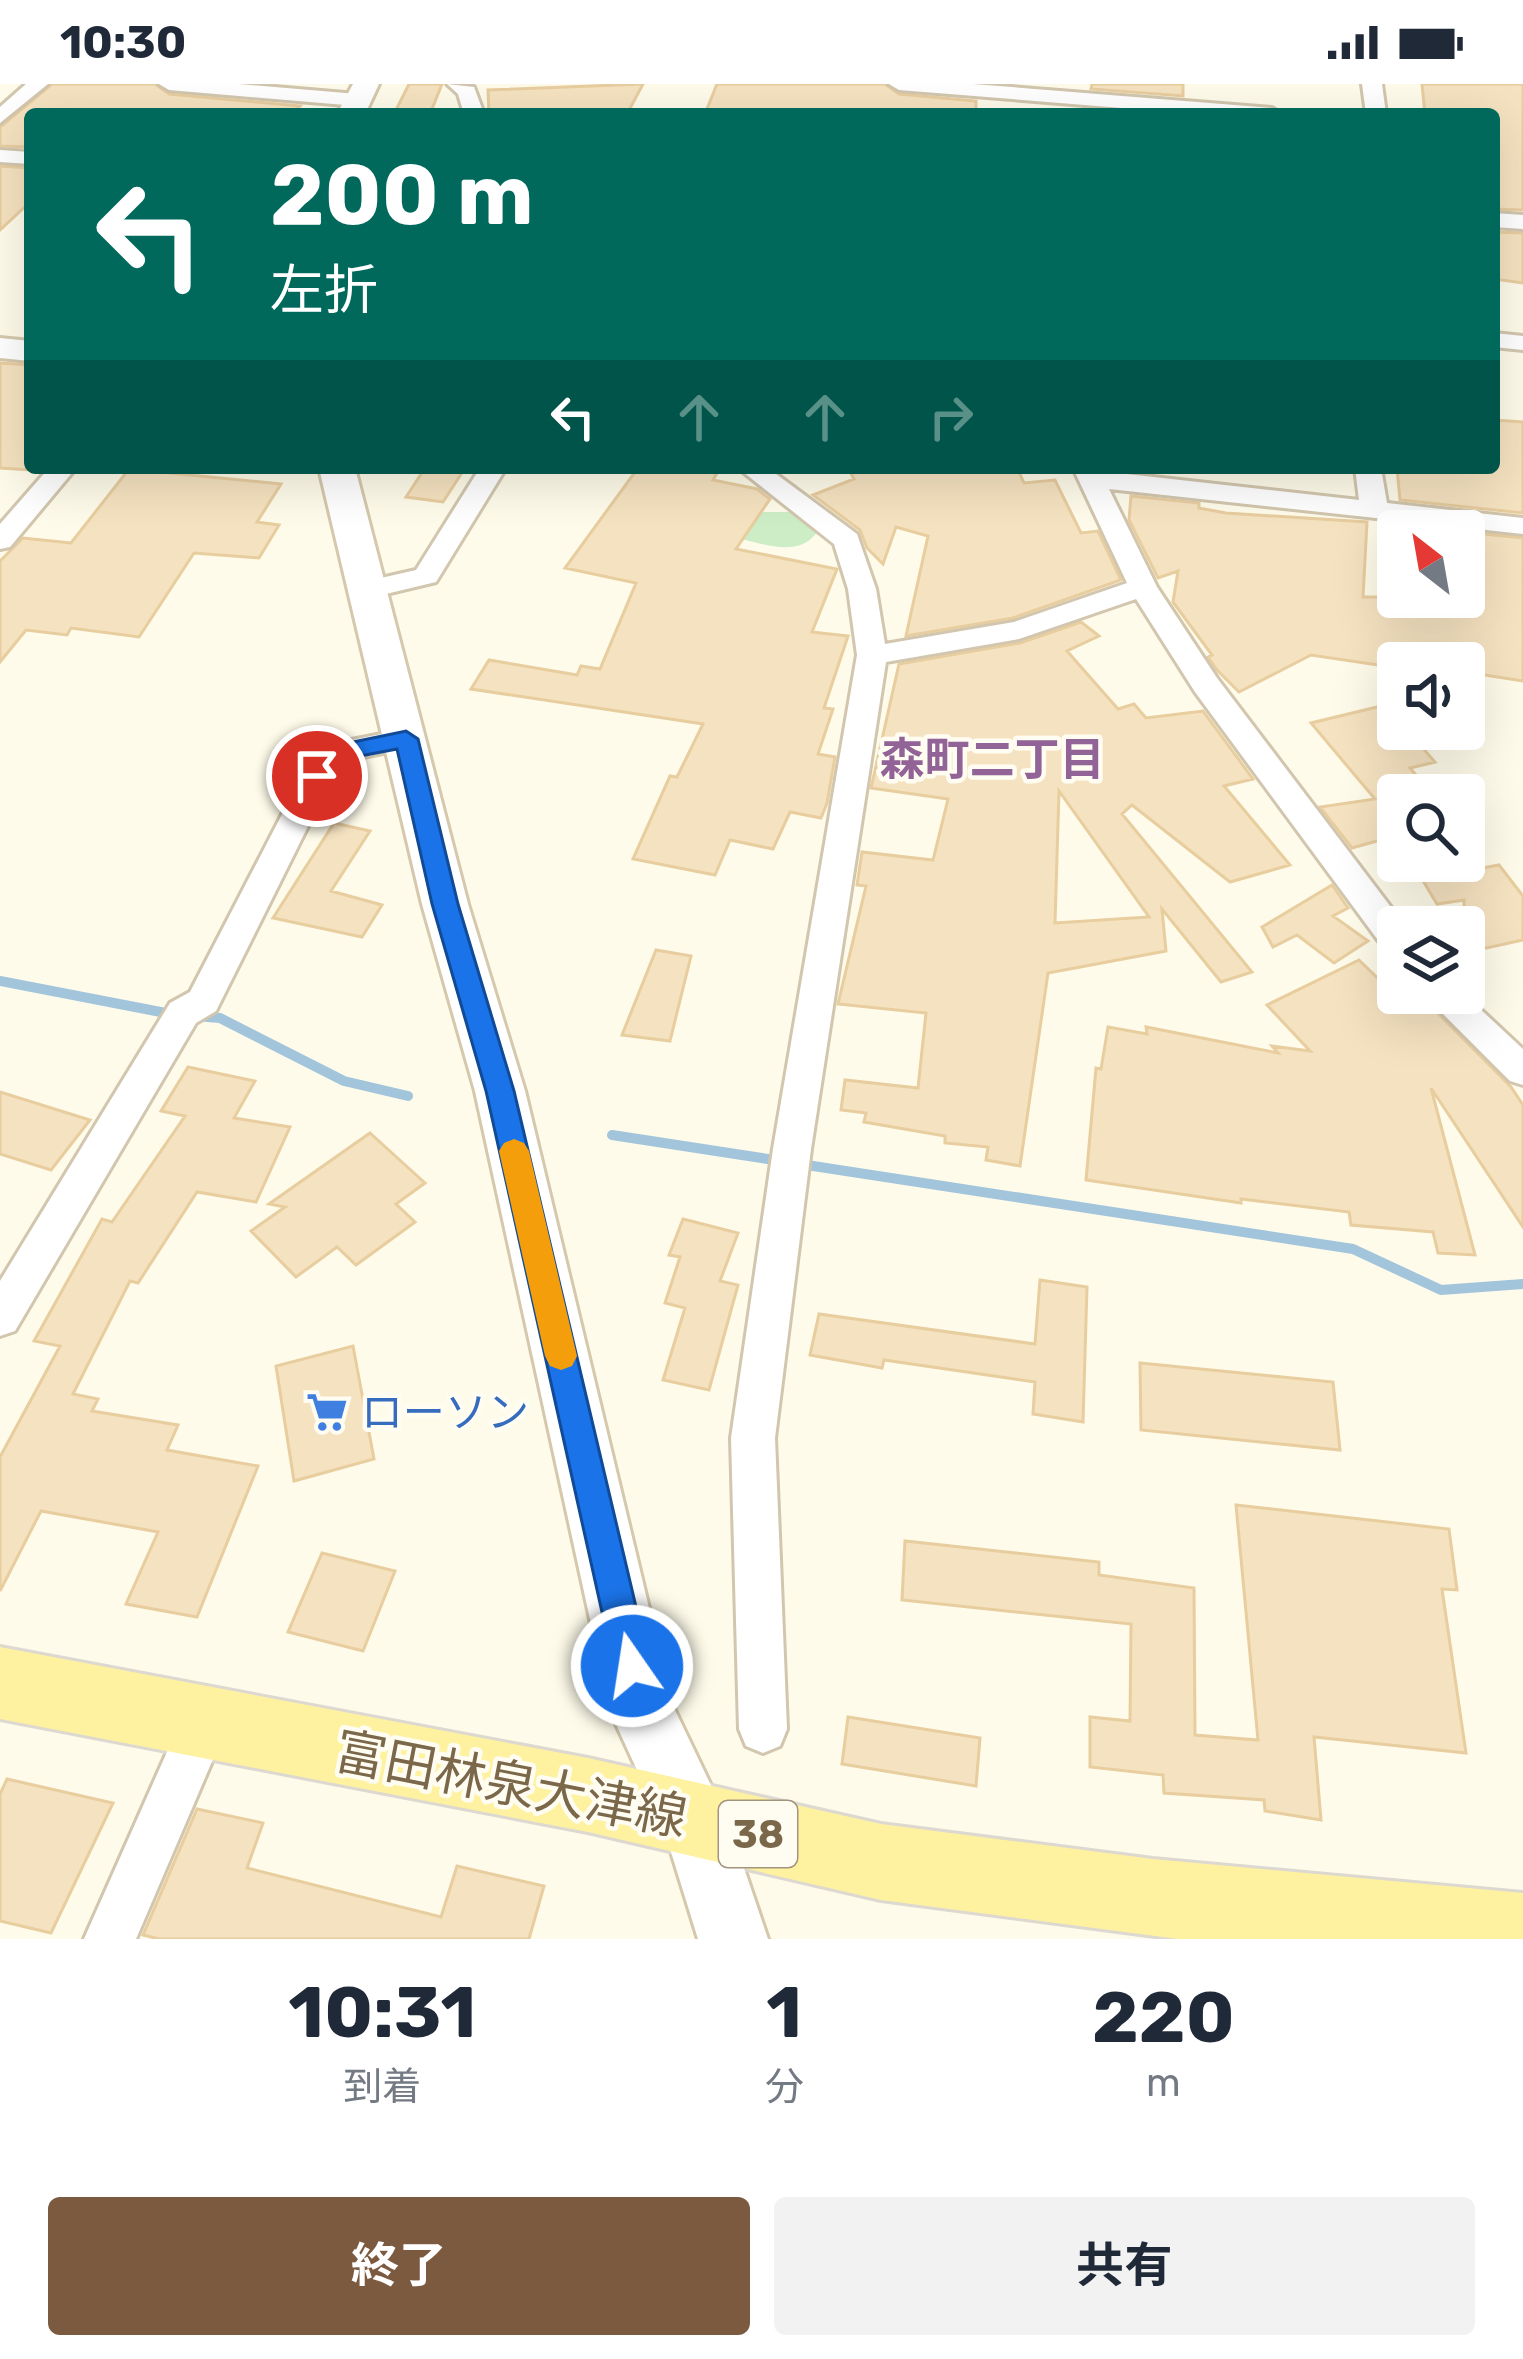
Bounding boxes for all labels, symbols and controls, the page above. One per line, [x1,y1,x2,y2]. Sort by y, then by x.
text: 10:30 [60,16,186,69]
text: 200 m [270,145,534,245]
icon: left [72,156,228,312]
text: 左折 [270,259,378,323]
icon: left [540,384,606,450]
icon: ahead [666,384,732,450]
icon: ahead [792,384,858,450]
icon: right [918,384,984,450]
north arrow [1377,510,1485,618]
map controls [1377,510,1485,1014]
button: sound [1377,642,1485,750]
pin [266,725,368,827]
district label: 森町二丁目 [879,733,1105,786]
icon: arrive [284,743,350,809]
button: search [1377,774,1485,882]
button: layers [1377,906,1485,1014]
place label: ローソン [361,1388,529,1438]
supermarket icon: ローソン [304,1389,350,1435]
position arrow [569,1603,695,1729]
street label: 富田林泉大津線 [330,1720,692,1848]
road number: 38 [719,1801,797,1867]
text: 10:31 [288,1970,476,2055]
text: 1 [766,1970,802,2055]
text: 220 [1092,1975,1235,2060]
text: m [1146,2060,1181,2106]
text: 到着 [343,2064,421,2110]
text: 分 [765,2064,804,2110]
button: 終了 [48,2197,750,2335]
button: 共有 [774,2197,1475,2335]

